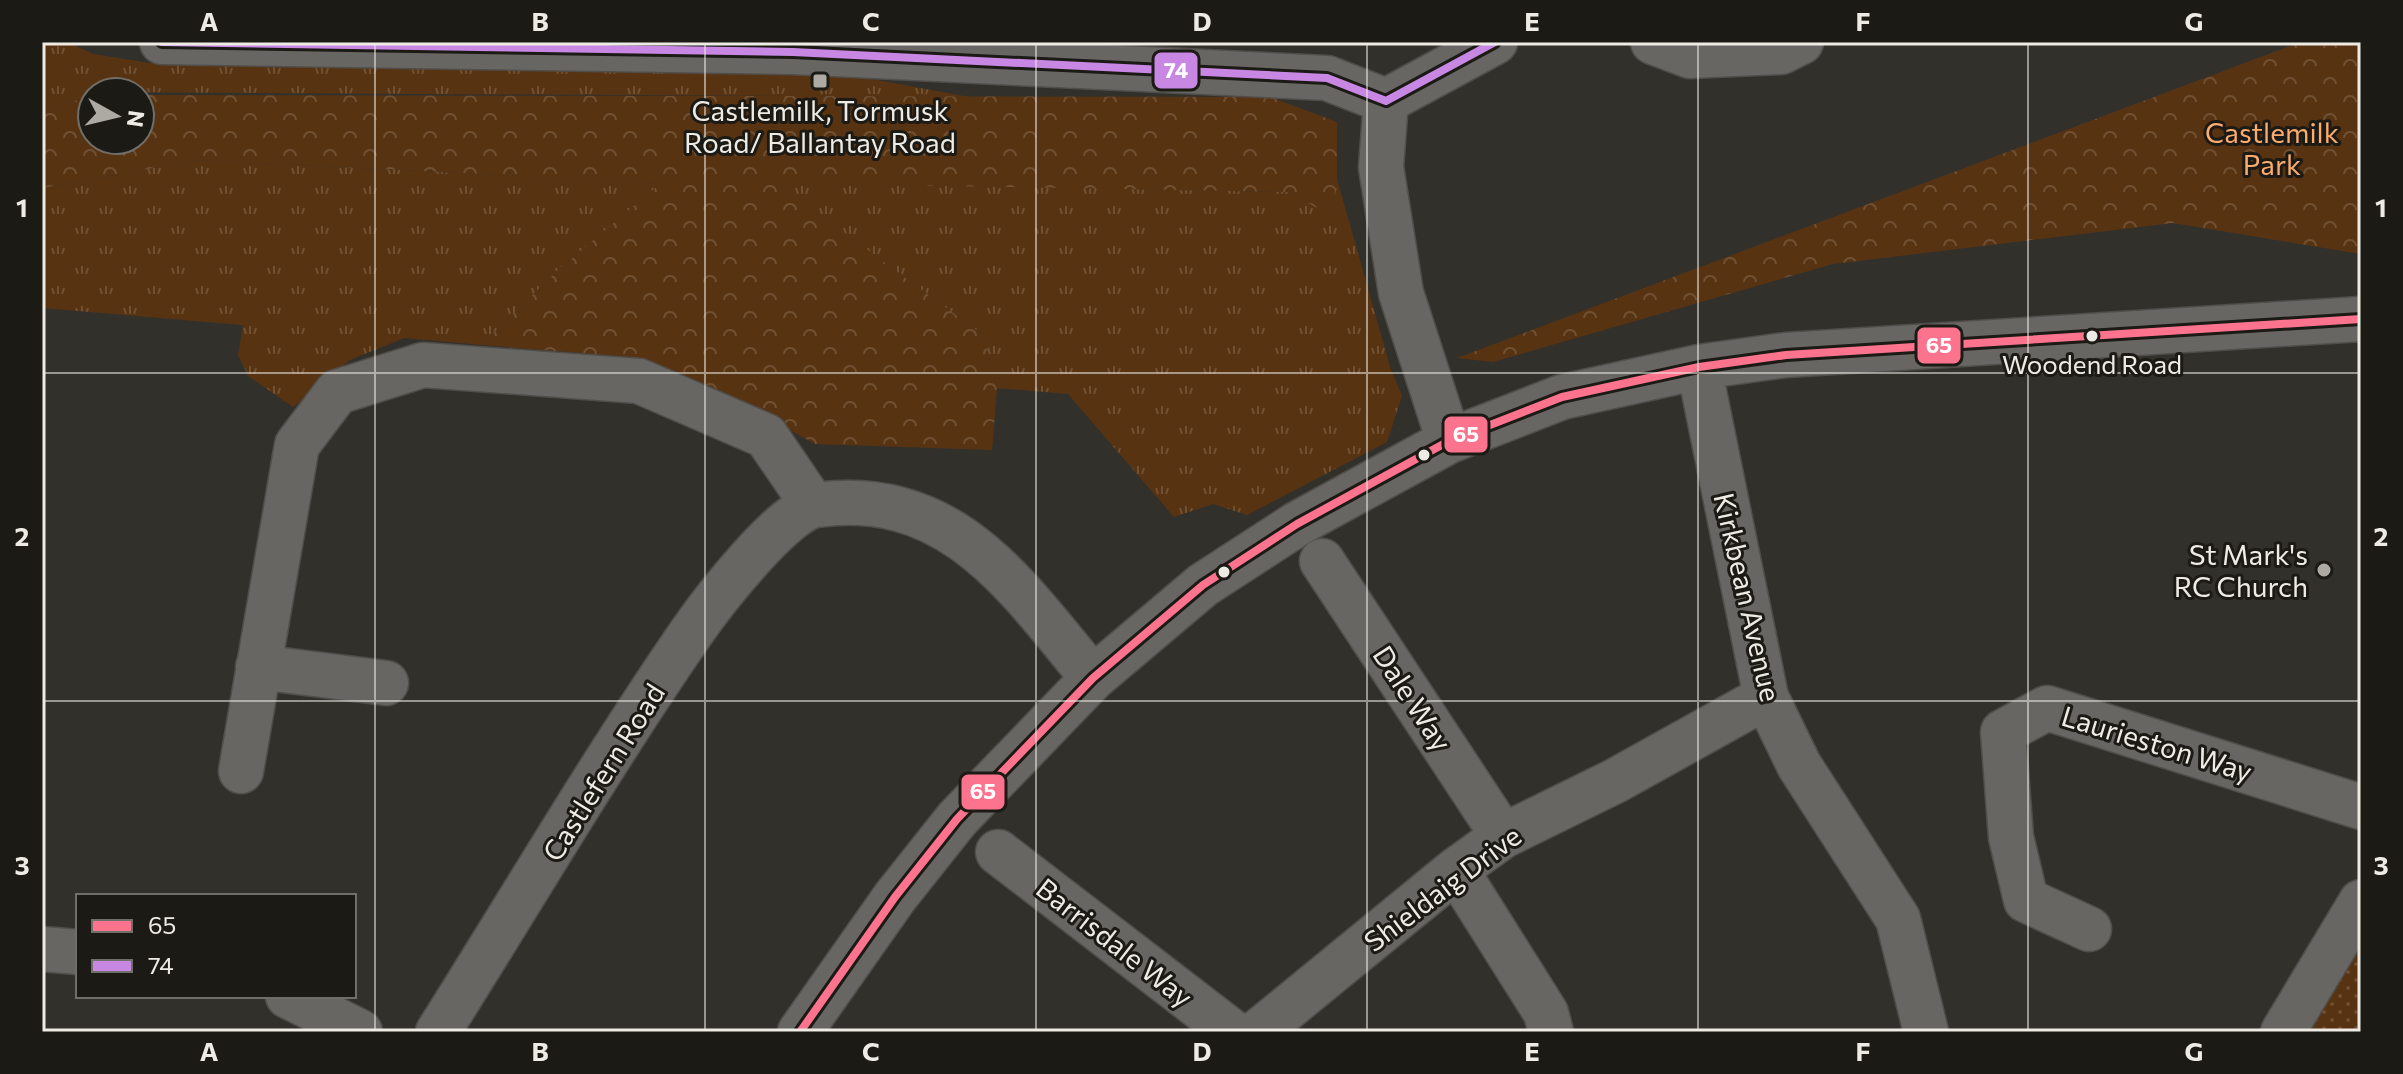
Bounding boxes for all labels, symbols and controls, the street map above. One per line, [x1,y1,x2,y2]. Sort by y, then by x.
text: A [200,5,219,36]
text: B [531,5,549,36]
text: C [862,5,880,36]
text: D [1192,5,1212,36]
text: E [1524,5,1540,36]
text: F [1855,5,1871,36]
text: G [2185,5,2203,36]
line badge: 74 [1153,51,1199,90]
text: 74 [1164,56,1188,83]
marker: Castlemilk, Tormusk Road/ Ballantay Road [811,72,829,90]
north arrow [76,76,156,156]
place label: Castlemilk, Tormusk Road/ Ballantay Road [684,93,956,159]
text: N [122,109,151,129]
park label: Castlemilk Park [2205,115,2339,181]
text: 1 [16,191,28,222]
text: 1 [2375,191,2387,222]
line badge: 65 [1916,326,1962,365]
marker: Woodend Road [2084,328,2100,344]
text: 65 [1926,331,1952,358]
place label: Woodend Road [2002,348,2182,379]
line badge: 65 [1443,415,1489,454]
text: 65 [1453,420,1479,447]
unlabelled marker [1416,447,1432,463]
street label: Kirkbean Avenue [1707,489,1789,705]
text: 2 [15,520,29,551]
text: 2 [2374,520,2388,551]
place label: St Mark's RC Church [2174,537,2308,603]
marker: St Mark's RC Church [2315,561,2333,579]
unlabelled marker [1216,564,1232,580]
street label: Dale Way [1366,639,1460,757]
street label: Castlefern Road [535,677,671,867]
street label: Laurieston Way [2058,698,2256,788]
line badge: 65 [960,773,1006,811]
text: 65 [970,777,996,804]
street label: Shieldaig Drive [1357,818,1527,958]
text: 3 [14,849,30,880]
text: 3 [2373,849,2389,880]
street label: Barrisdale Way [1030,870,1200,1014]
legend [76,894,356,998]
text: 65 [148,910,176,939]
text: 74 [148,950,174,979]
text: A [200,1035,219,1066]
text: B [531,1035,549,1066]
text: C [862,1035,880,1066]
text: D [1192,1035,1212,1066]
text: E [1524,1035,1540,1066]
text: F [1855,1035,1871,1066]
text: G [2185,1035,2203,1066]

